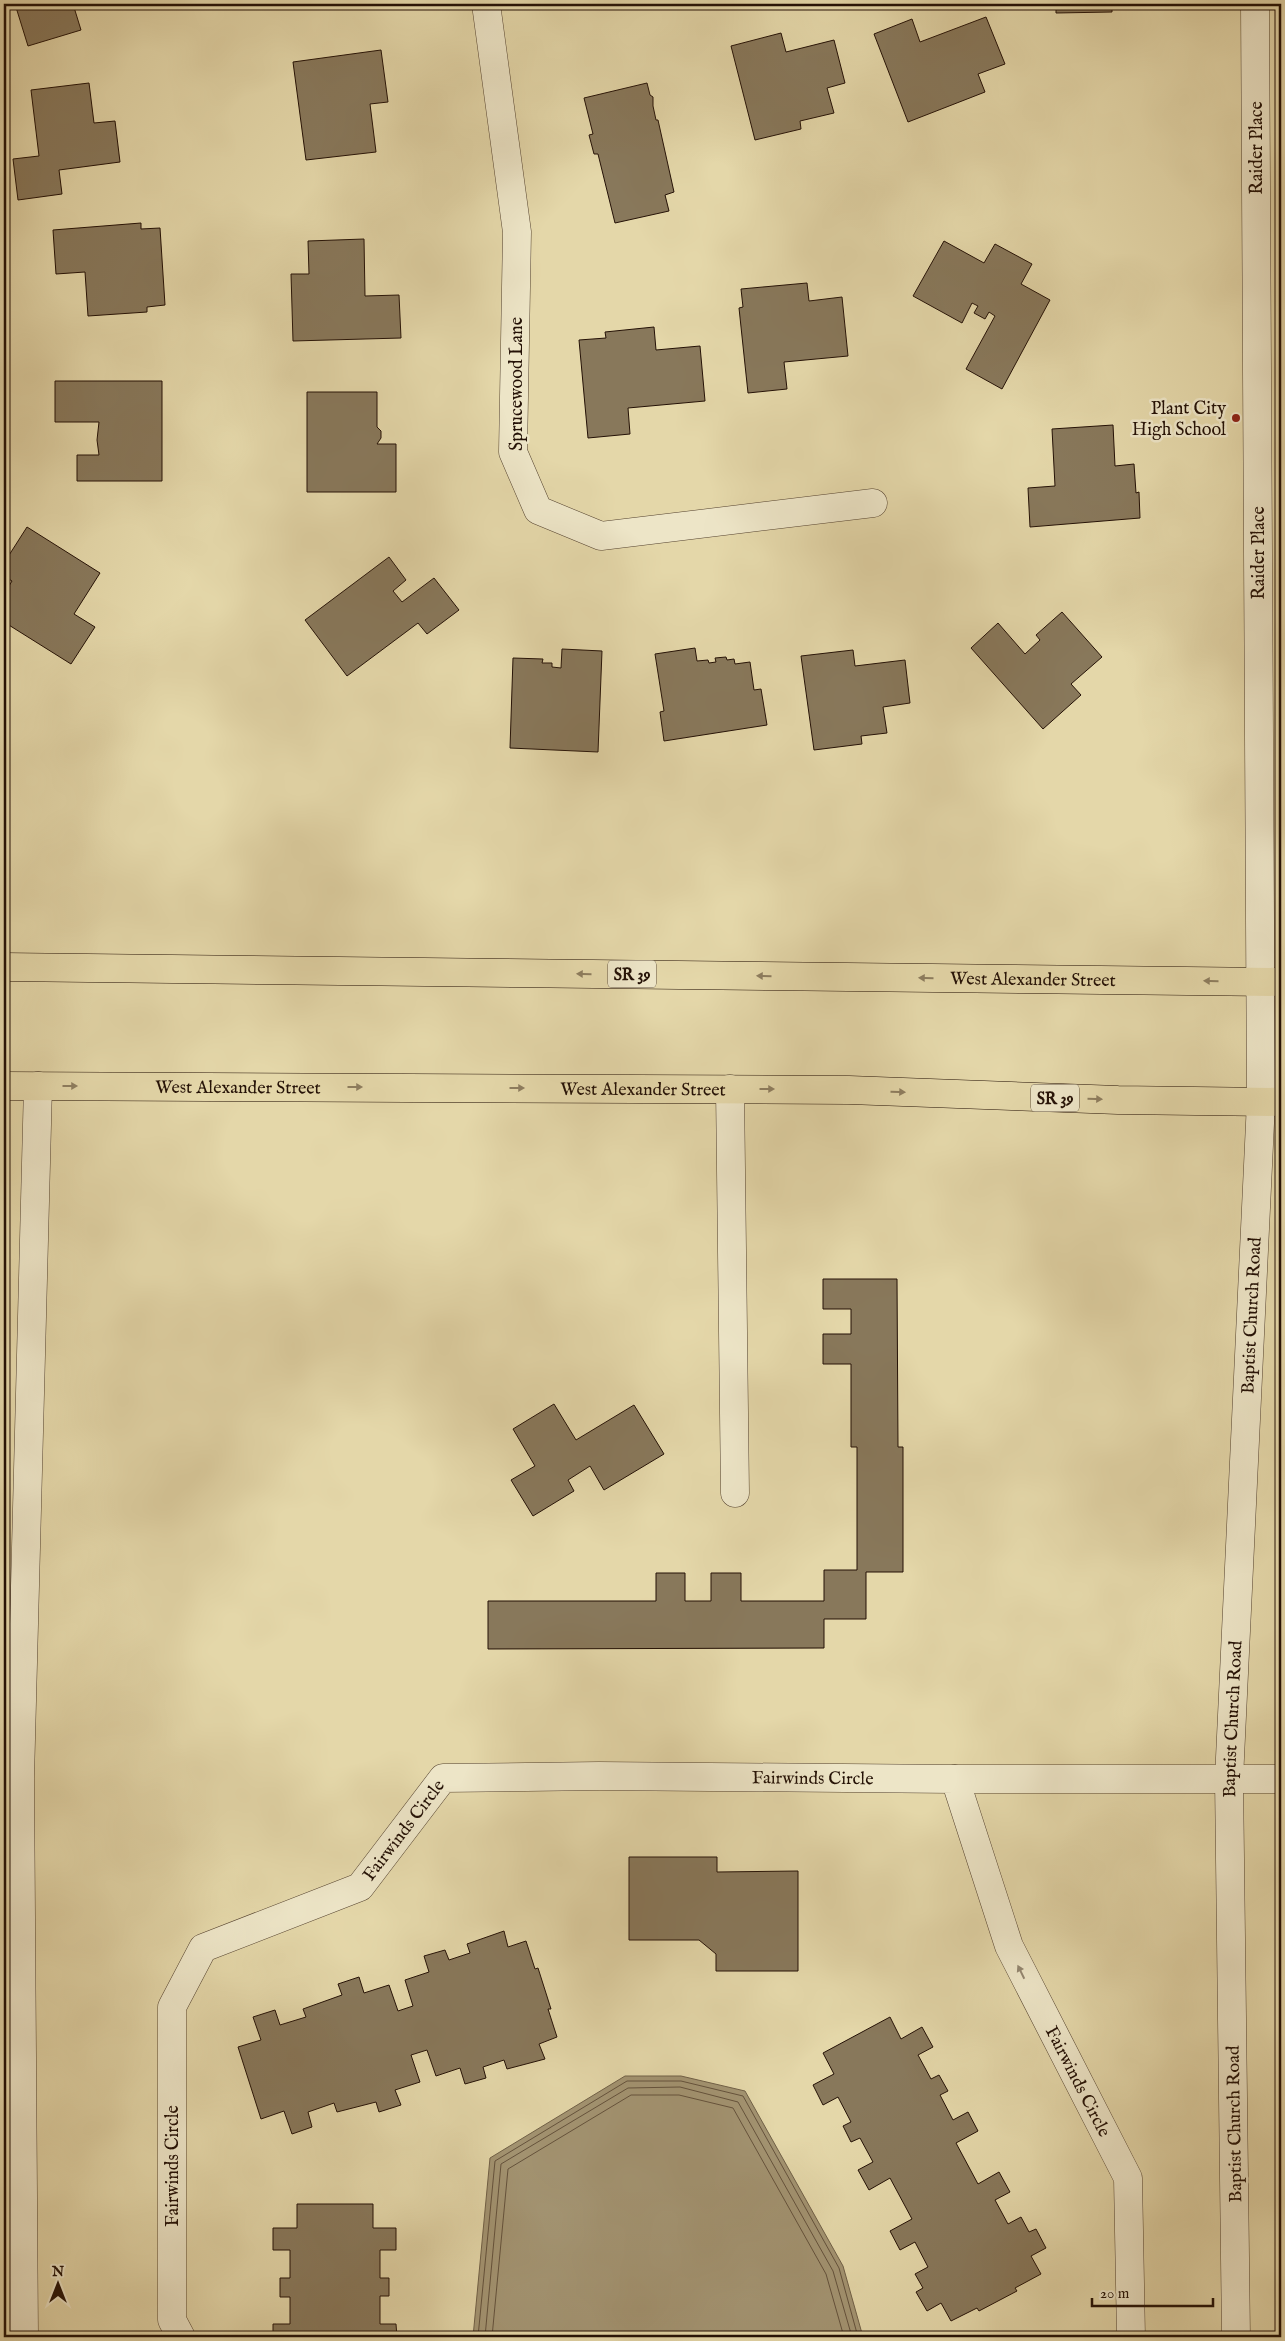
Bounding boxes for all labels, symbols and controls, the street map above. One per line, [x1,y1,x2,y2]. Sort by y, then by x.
street label: Raider Place [1246,101,1269,195]
street label: Sprucewood Lane [506,317,529,451]
place label: Plant City High School [1132,398,1226,442]
marker: Plant City High School [1230,412,1242,424]
street label: Raider Place [1248,506,1271,600]
road number: SR 39 [608,961,656,988]
street label: West Alexander Street [950,968,1116,993]
one-way arrow [576,970,592,978]
one-way arrow [756,972,772,980]
one-way arrow [918,974,934,982]
one-way arrow [1203,977,1219,985]
street label: West Alexander Street [155,1077,321,1100]
street label: West Alexander Street [560,1079,726,1102]
one-way arrow [62,1082,78,1090]
one-way arrow [347,1083,363,1091]
one-way arrow [510,1084,526,1092]
road number: SR 39 [1031,1084,1079,1112]
one-way arrow [760,1085,776,1093]
one-way arrow [890,1088,906,1096]
one-way arrow [1087,1095,1103,1103]
street label: Baptist Church Road [1237,1236,1268,1395]
street label: Baptist Church Road [1219,1640,1249,1798]
street label: Fairwinds Circle [752,1767,874,1791]
street label: Fairwinds Circle [359,1776,451,1886]
one-way arrow [1017,1965,1025,1979]
street label: Fairwinds Circle [1039,2023,1115,2141]
street label: Baptist Church Road [1223,2045,1248,2203]
street label: Fairwinds Circle [162,2105,185,2227]
north arrow [32,2258,82,2308]
text: N [51,2263,64,2281]
scale bar [1092,2276,1214,2308]
text: 20 m [1100,2284,1130,2303]

